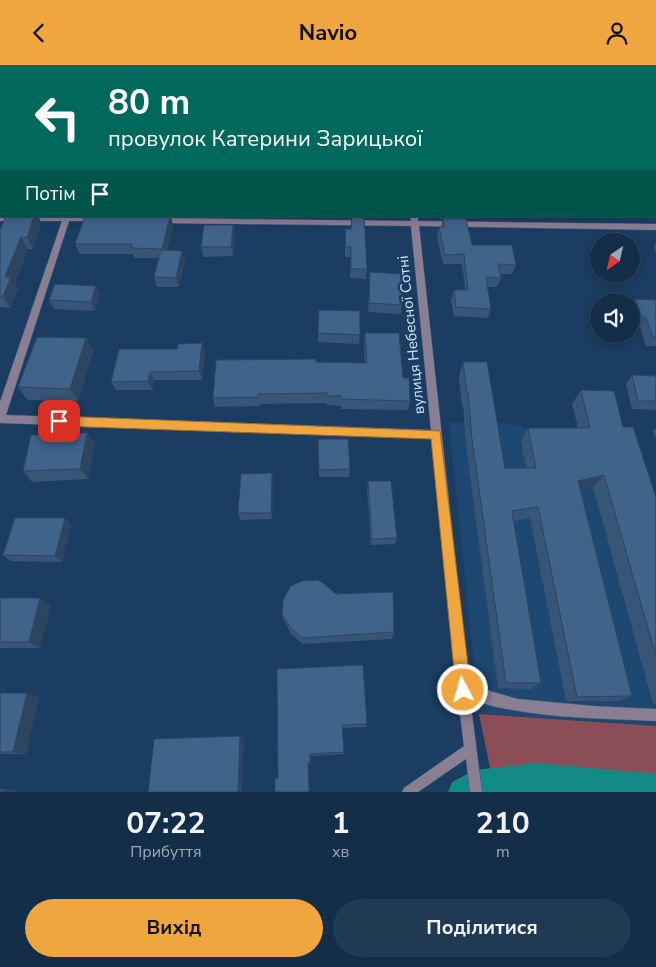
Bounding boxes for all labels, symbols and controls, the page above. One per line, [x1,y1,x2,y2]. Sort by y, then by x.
text: Navio [299,18,357,48]
icon: back [25,19,53,47]
icon: person [603,19,631,47]
text: 80 m [108,79,190,126]
icon: left [25,85,90,150]
text: провулок Катерини Зарицької [108,124,423,154]
icon: arrive [86,180,114,208]
text: Потім [25,181,76,207]
north arrow [590,233,640,283]
map controls [590,233,640,343]
street label: вулиця Небесної Сотні [393,255,429,415]
button: sound [590,293,640,343]
pin [38,400,80,442]
icon: arrive [45,407,73,435]
position arrow [436,663,488,715]
text: 07:22 [126,803,206,844]
text: 1 [332,803,350,844]
text: 210 [476,803,530,844]
text: Прибуття [130,841,202,863]
text: хв [332,841,349,863]
text: m [496,841,510,863]
button: Вихід [25,899,323,957]
button: Поділитися [333,899,631,957]

